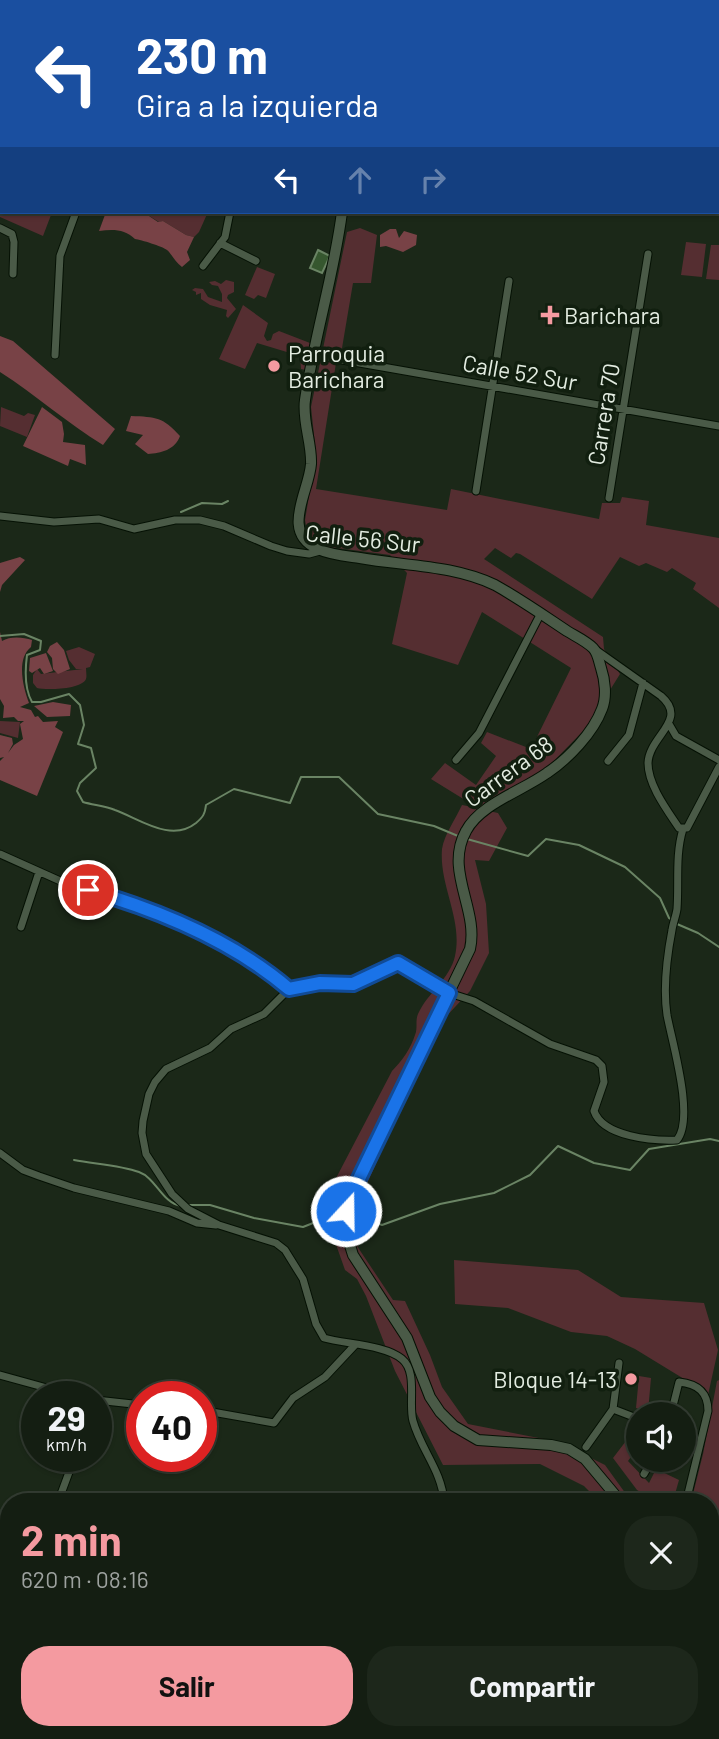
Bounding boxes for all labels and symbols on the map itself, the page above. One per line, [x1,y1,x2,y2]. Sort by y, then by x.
place label: Barichara [564,301,660,329]
marker: Barichara [542,307,558,323]
place label: Parroquia Barichara [288,339,385,393]
street label: Calle 52 Sur [461,348,580,396]
marker: Parroquia Barichara [266,358,282,374]
street label: Carrera 70 [581,361,625,467]
street label: Calle 56 Sur [304,518,422,558]
street label: Carrera 68 [458,729,558,813]
pin [58,860,118,920]
position arrow [309,1174,383,1248]
place label: Bloque 14-13 [493,1365,617,1393]
marker: Bloque 14-13 [623,1371,639,1387]
speed limit sign: 40 [126,1381,217,1472]

